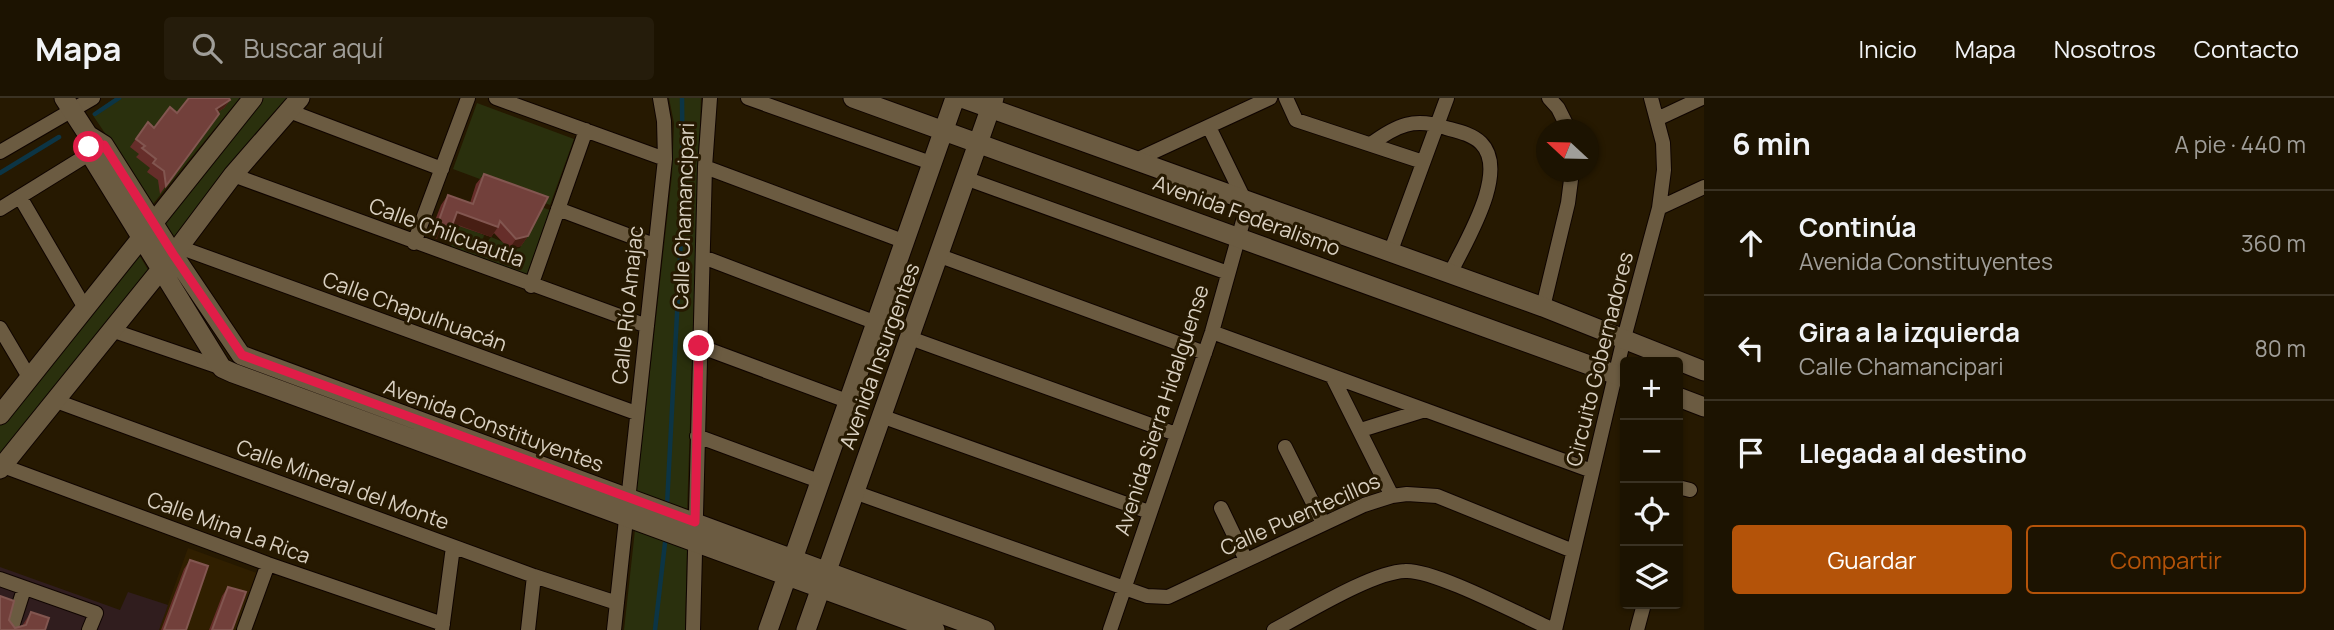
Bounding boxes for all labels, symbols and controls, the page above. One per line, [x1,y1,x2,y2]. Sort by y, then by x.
search box [164,17,654,80]
text: Mapa [35,26,122,71]
icon: search [188,29,226,67]
text: Buscar aquí [244,30,383,66]
text: Inicio [1859,32,1917,65]
text: Mapa [1955,32,2016,65]
text: Nosotros [2054,32,2156,65]
text: Contacto [2194,32,2299,65]
north arrow [1536,119,1599,182]
street label: Calle Chamancipari [666,122,700,310]
text: 6 min [1732,123,1811,164]
text: A pie · 440 m [2175,128,2306,160]
route start [73,131,104,162]
street label: Avenida Federalismo [1149,168,1345,262]
street label: Calle Chilcuautla [365,191,529,273]
text: Continúa [1799,209,1917,245]
street label: Calle Río Amajac [605,224,649,386]
icon: ahead [1732,224,1770,262]
text: 360 m [2241,227,2306,259]
text: Avenida Constituyentes [1799,245,2053,277]
street label: Circuito Gobernadores [1559,249,1639,469]
street label: Avenida Insurgentes [832,259,926,453]
street label: Calle Chapulhuacán [319,265,511,357]
street label: Avenida Sierra Hidalguense [1107,281,1215,539]
text: Gira a la izquierda [1799,314,2020,350]
icon: left [1732,329,1770,367]
route end [683,330,714,361]
text: 80 m [2255,332,2306,364]
text: Calle Chamancipari [1799,350,2004,382]
map controls [1620,357,1683,609]
button: + [1620,357,1683,420]
street label: Avenida Constituyentes [380,372,608,478]
button: − [1620,420,1683,483]
street label: Calle Mineral del Monte [233,432,453,536]
icon: arrive [1732,434,1770,472]
text: Llegada al destino [1799,435,2027,471]
street label: Calle Puentecillos [1216,466,1384,562]
button: locate [1620,483,1683,546]
street label: Calle Mina La Rica [143,484,315,570]
button: Guardar [1732,525,2012,594]
button: Compartir [2026,525,2306,594]
button: layers [1620,546,1683,609]

